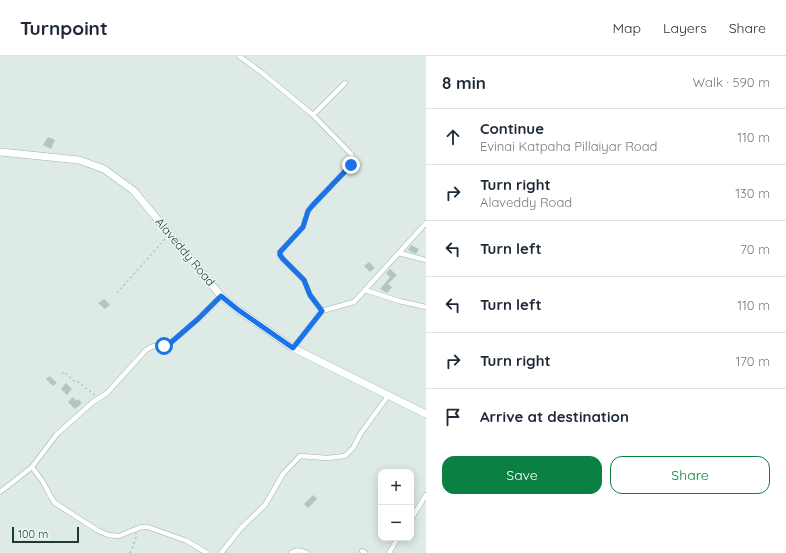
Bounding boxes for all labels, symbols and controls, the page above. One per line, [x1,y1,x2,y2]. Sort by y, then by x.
text: Turnpoint [20,16,108,40]
text: Map [612,19,641,37]
text: Layers [663,19,707,37]
text: Share [729,19,766,37]
text: 8 min [442,72,486,93]
text: Walk · 590 m [693,74,770,90]
text: Continue [480,119,544,138]
icon: ahead [442,126,464,148]
text: 110 m [737,129,770,145]
text: Evinai Katpaha Pillaiyar Road [480,138,657,154]
route end [342,156,360,174]
text: Turn right [480,175,551,194]
icon: right [442,182,464,204]
text: 130 m [735,185,770,201]
text: Alaveddy Road [480,194,572,210]
street label: Alaveddy Road [152,214,218,289]
icon: left [442,238,464,260]
text: Turn left [480,239,542,258]
text: 70 m [740,241,770,257]
icon: left [442,294,464,316]
text: Turn left [480,295,542,314]
text: 110 m [737,297,770,313]
route start [155,337,173,355]
icon: right [442,350,464,372]
text: Turn right [480,351,551,370]
text: 170 m [735,353,770,369]
icon: arrive [442,406,464,428]
text: Arrive at destination [480,407,629,426]
button: Save [442,456,602,494]
button: Share [610,456,770,494]
map controls [378,469,414,541]
button: + [378,469,414,505]
button: − [378,505,414,541]
scale bar [12,525,79,544]
text: 100 m [18,527,48,541]

